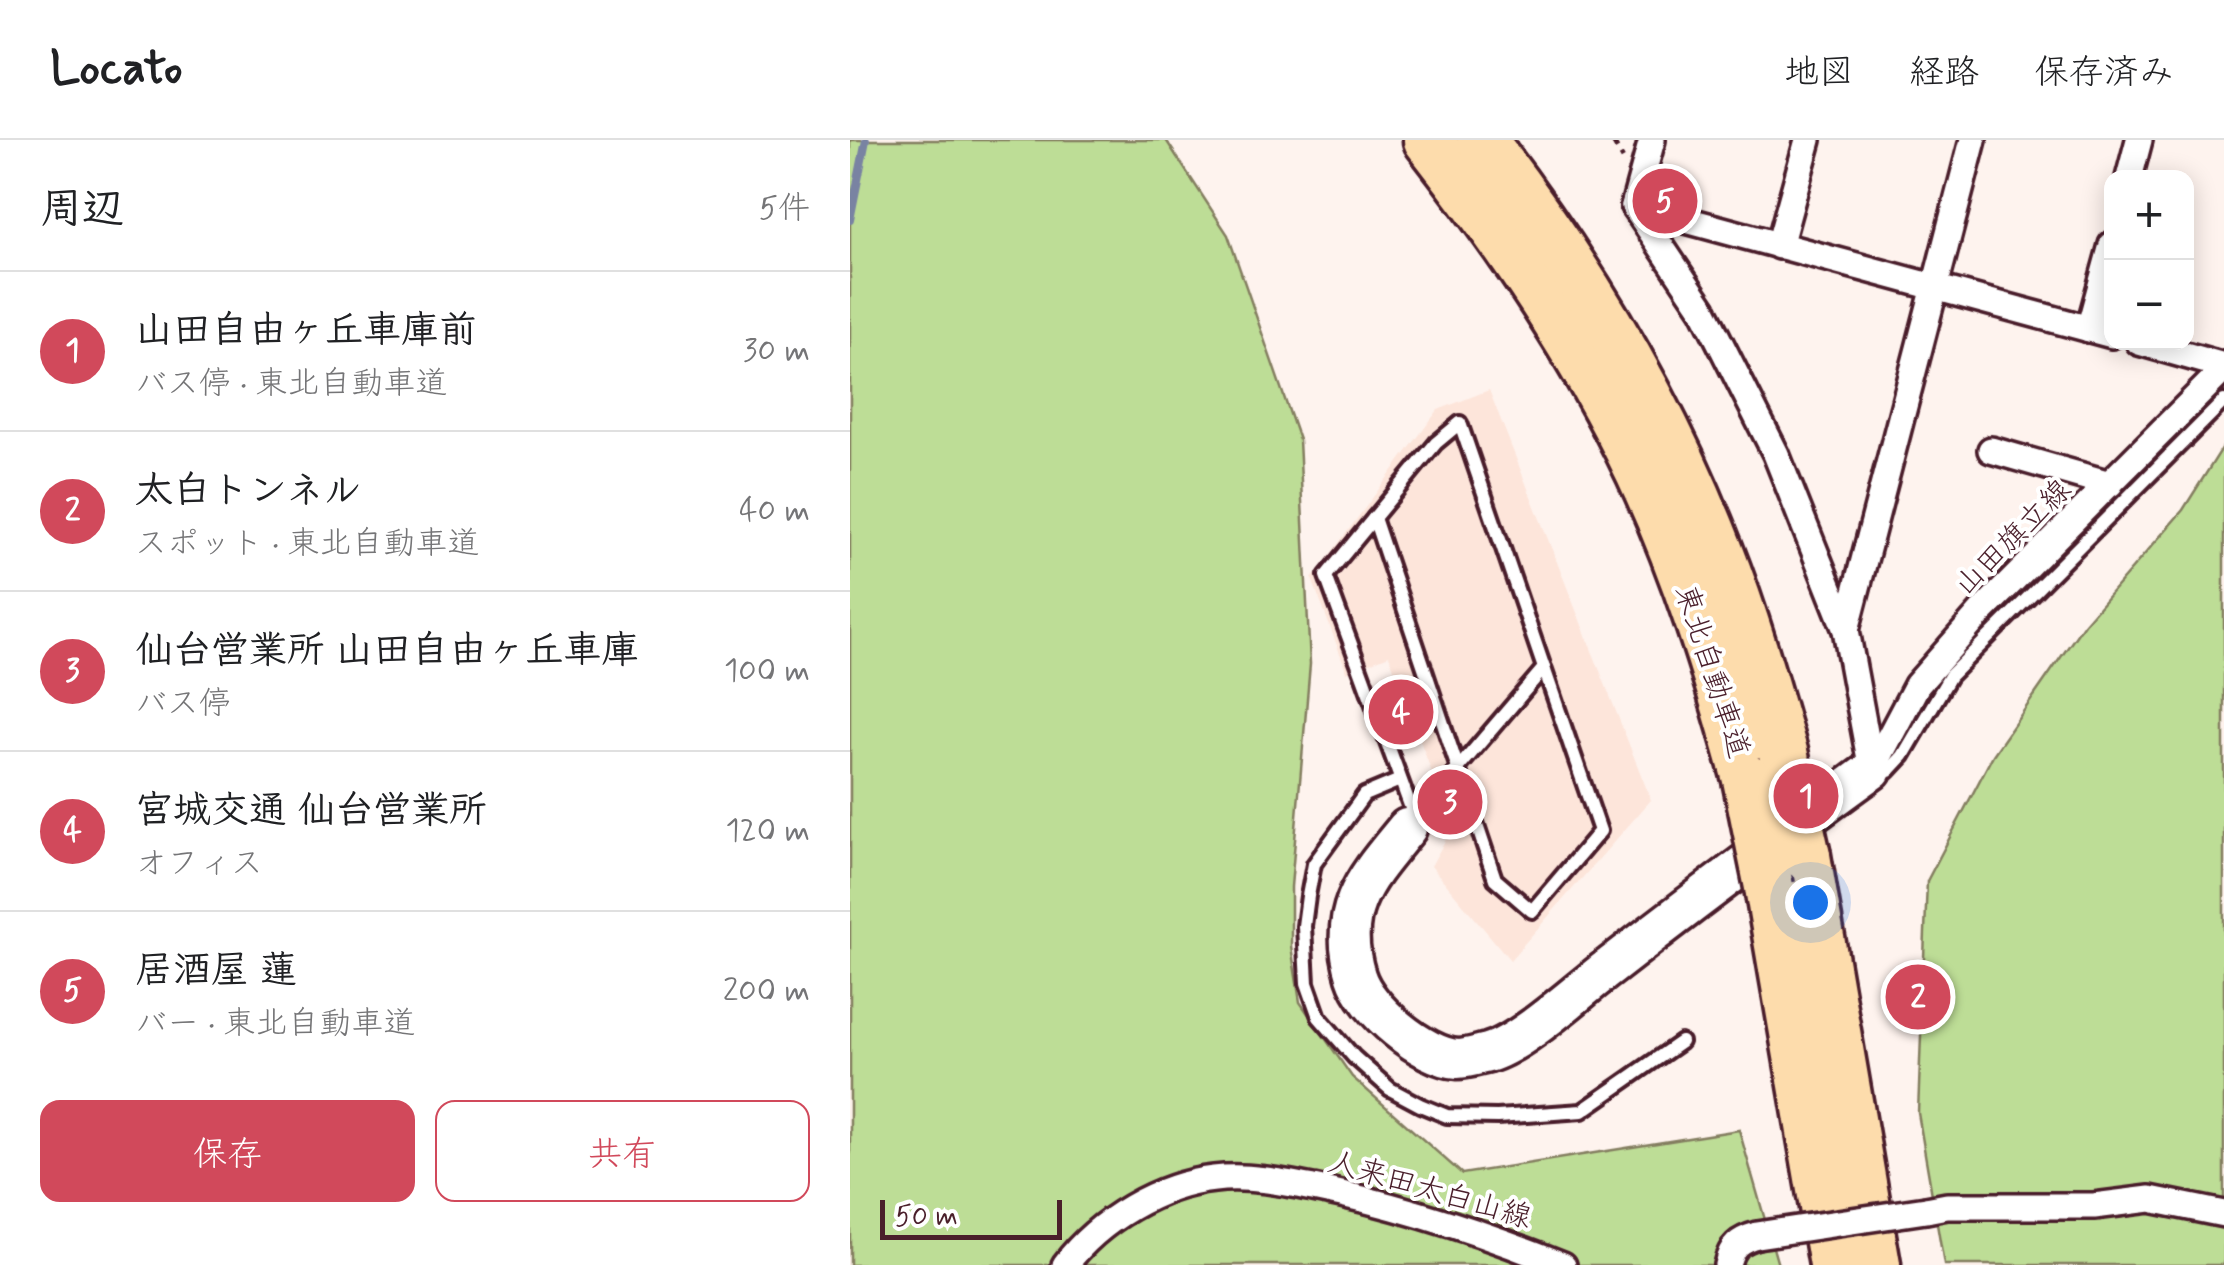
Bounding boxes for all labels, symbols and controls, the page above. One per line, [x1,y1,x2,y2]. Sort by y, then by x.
text: Locato [50,38,182,101]
text: 地図 [1784,50,1854,96]
text: 経路 [1909,50,1979,96]
text: 保存済み [2034,50,2174,96]
pin: 5 [1632,163,1698,238]
map controls [2104,170,2194,350]
button: + [2104,170,2194,260]
text: 周辺 [40,183,124,238]
text: 5件 [759,188,810,230]
button: − [2104,260,2194,350]
text: 山田自由ヶ丘車庫前 [135,307,477,356]
text: 1 [65,330,80,372]
text: 30 m [743,330,810,372]
text: バス停 · 東北自動車道 [135,363,448,405]
text: 太白トンネル [135,467,361,516]
street label: 山田旗立線 [1946,471,2080,605]
text: 2 [65,490,80,532]
text: 40 m [739,490,810,532]
text: スポット · 東北自動車道 [135,523,480,565]
street label: 東北自動車道 [1665,580,1758,763]
text: 仙台営業所 山田自由ヶ丘車庫 [135,627,639,676]
text: 3 [65,650,80,692]
text: 100 m [724,650,810,692]
pin: 4 [1368,674,1434,750]
text: バス停 [135,683,231,725]
pin: 1 [1774,758,1838,834]
pin: 3 [1418,764,1482,840]
text: 宮城交通 仙台営業所 [135,787,487,836]
text: 4 [63,810,82,852]
text: 120 m [725,810,810,852]
text: オフィス [135,843,263,885]
your location [1785,877,1836,928]
text: 居酒屋 蓮 [135,947,297,996]
pin: 2 [1886,960,1950,1034]
text: 5 [63,970,82,1012]
text: 200 m [723,970,810,1012]
text: バー · 東北自動車道 [135,1003,416,1045]
button: 保存 [40,1100,415,1202]
button: 共有 [435,1100,810,1202]
street label: 人来田太白山線 [1323,1143,1536,1238]
scale bar [880,1195,1062,1240]
text: 50 m [895,1199,958,1236]

